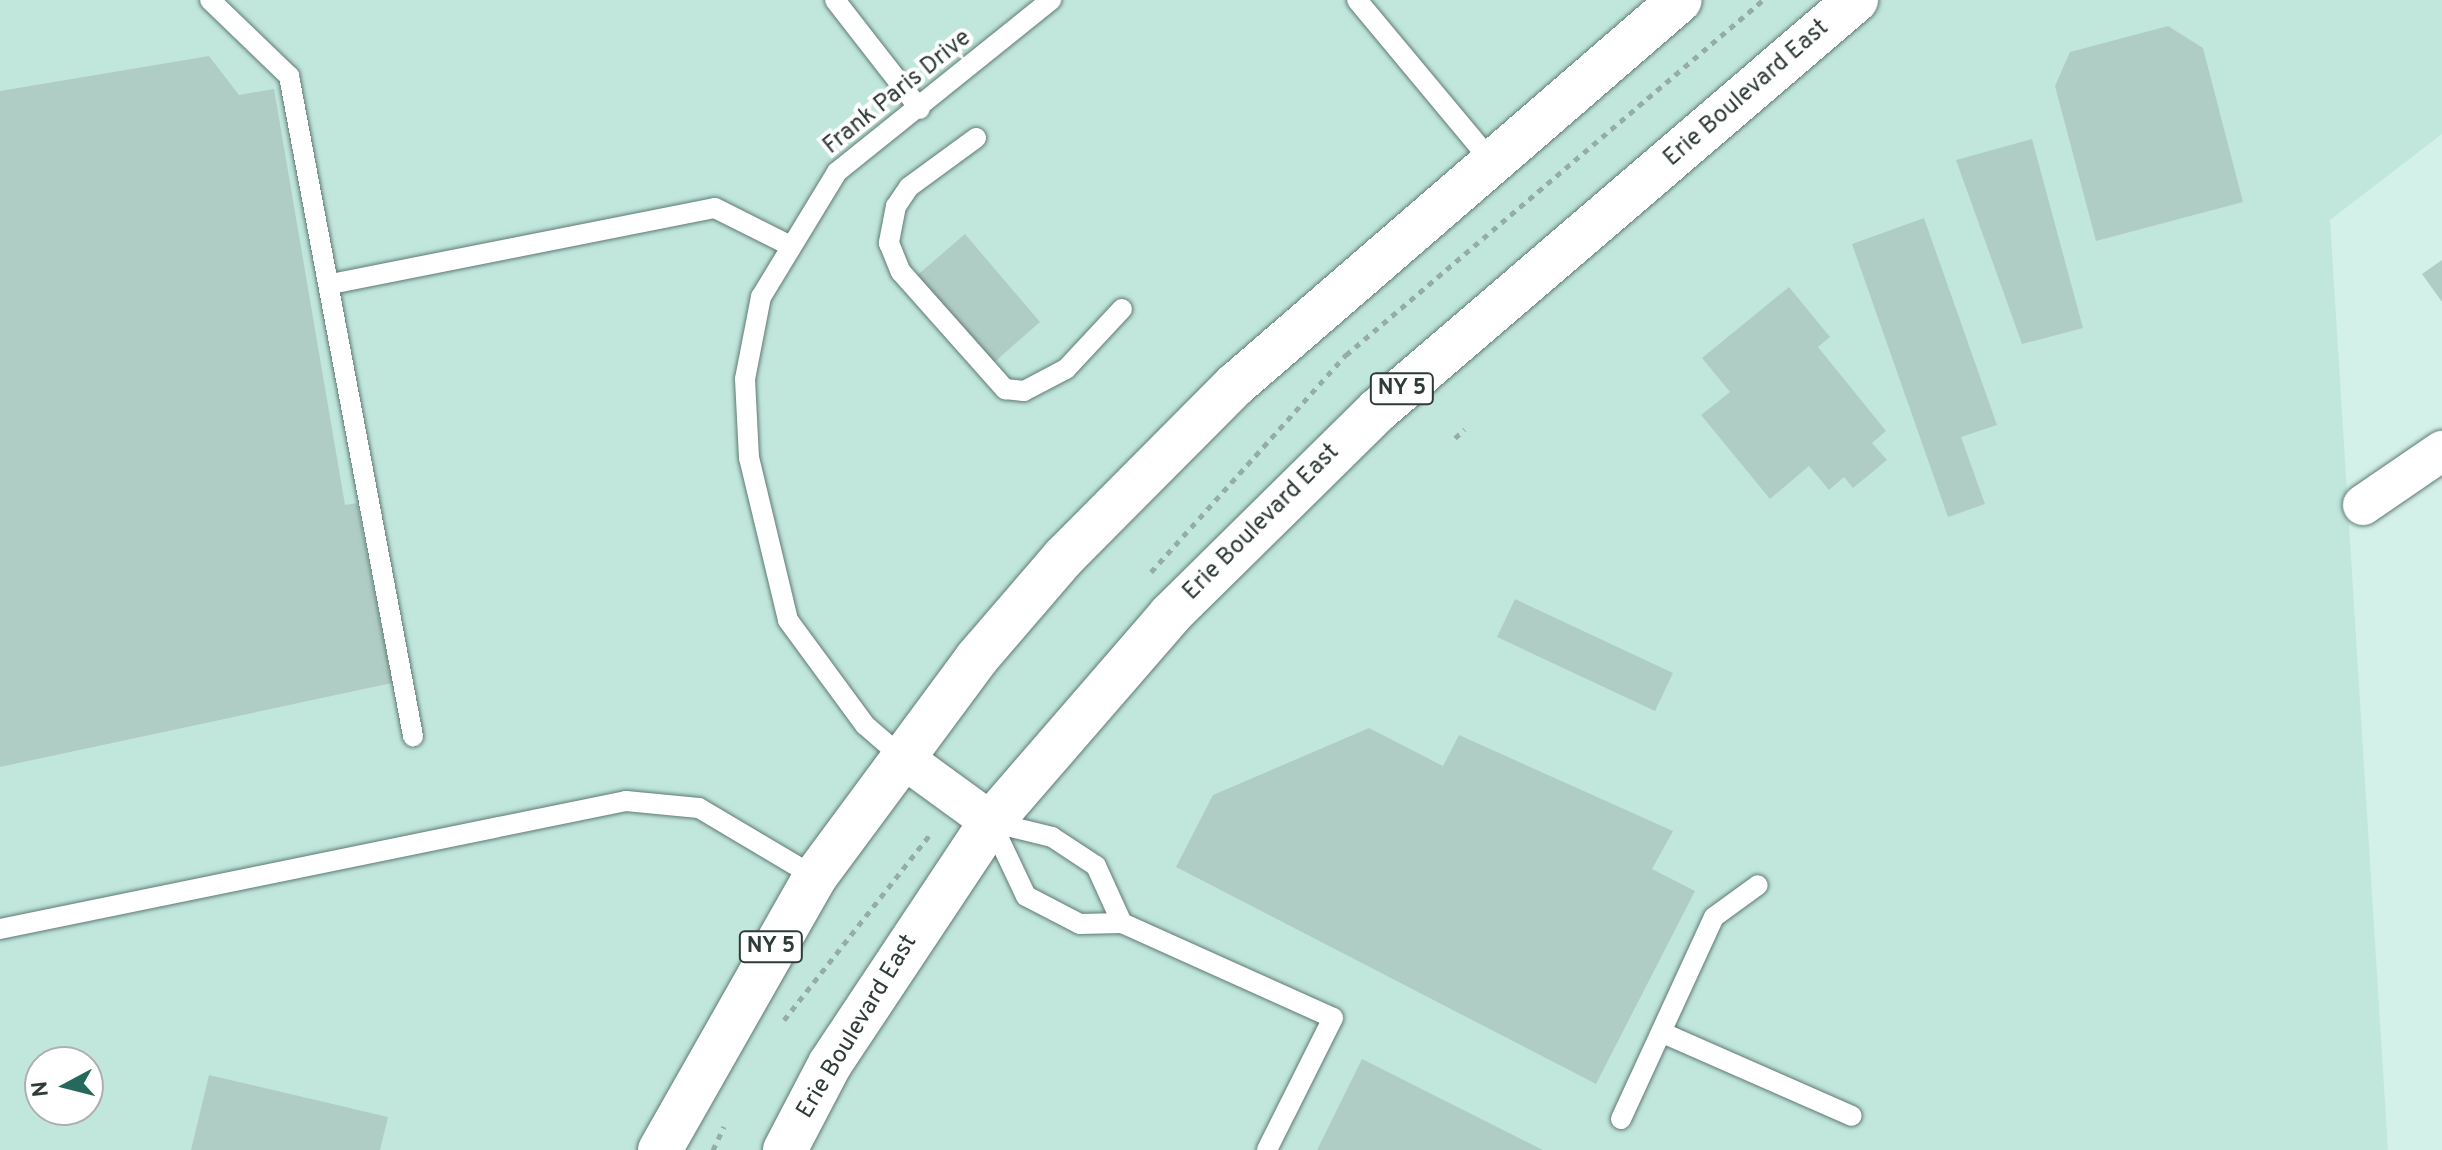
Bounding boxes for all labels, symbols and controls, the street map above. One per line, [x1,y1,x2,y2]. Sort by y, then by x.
street label: Erie Boulevard East [1659,14,1835,174]
street label: Frank Paris Drive [818,25,978,161]
road number: NY 5 [1368,371,1436,407]
street label: Erie Boulevard East [1178,439,1346,607]
road number: NY 5 [737,929,805,965]
street label: Erie Boulevard East [792,930,924,1124]
north arrow [24,1046,104,1126]
text: N [27,1079,56,1098]

